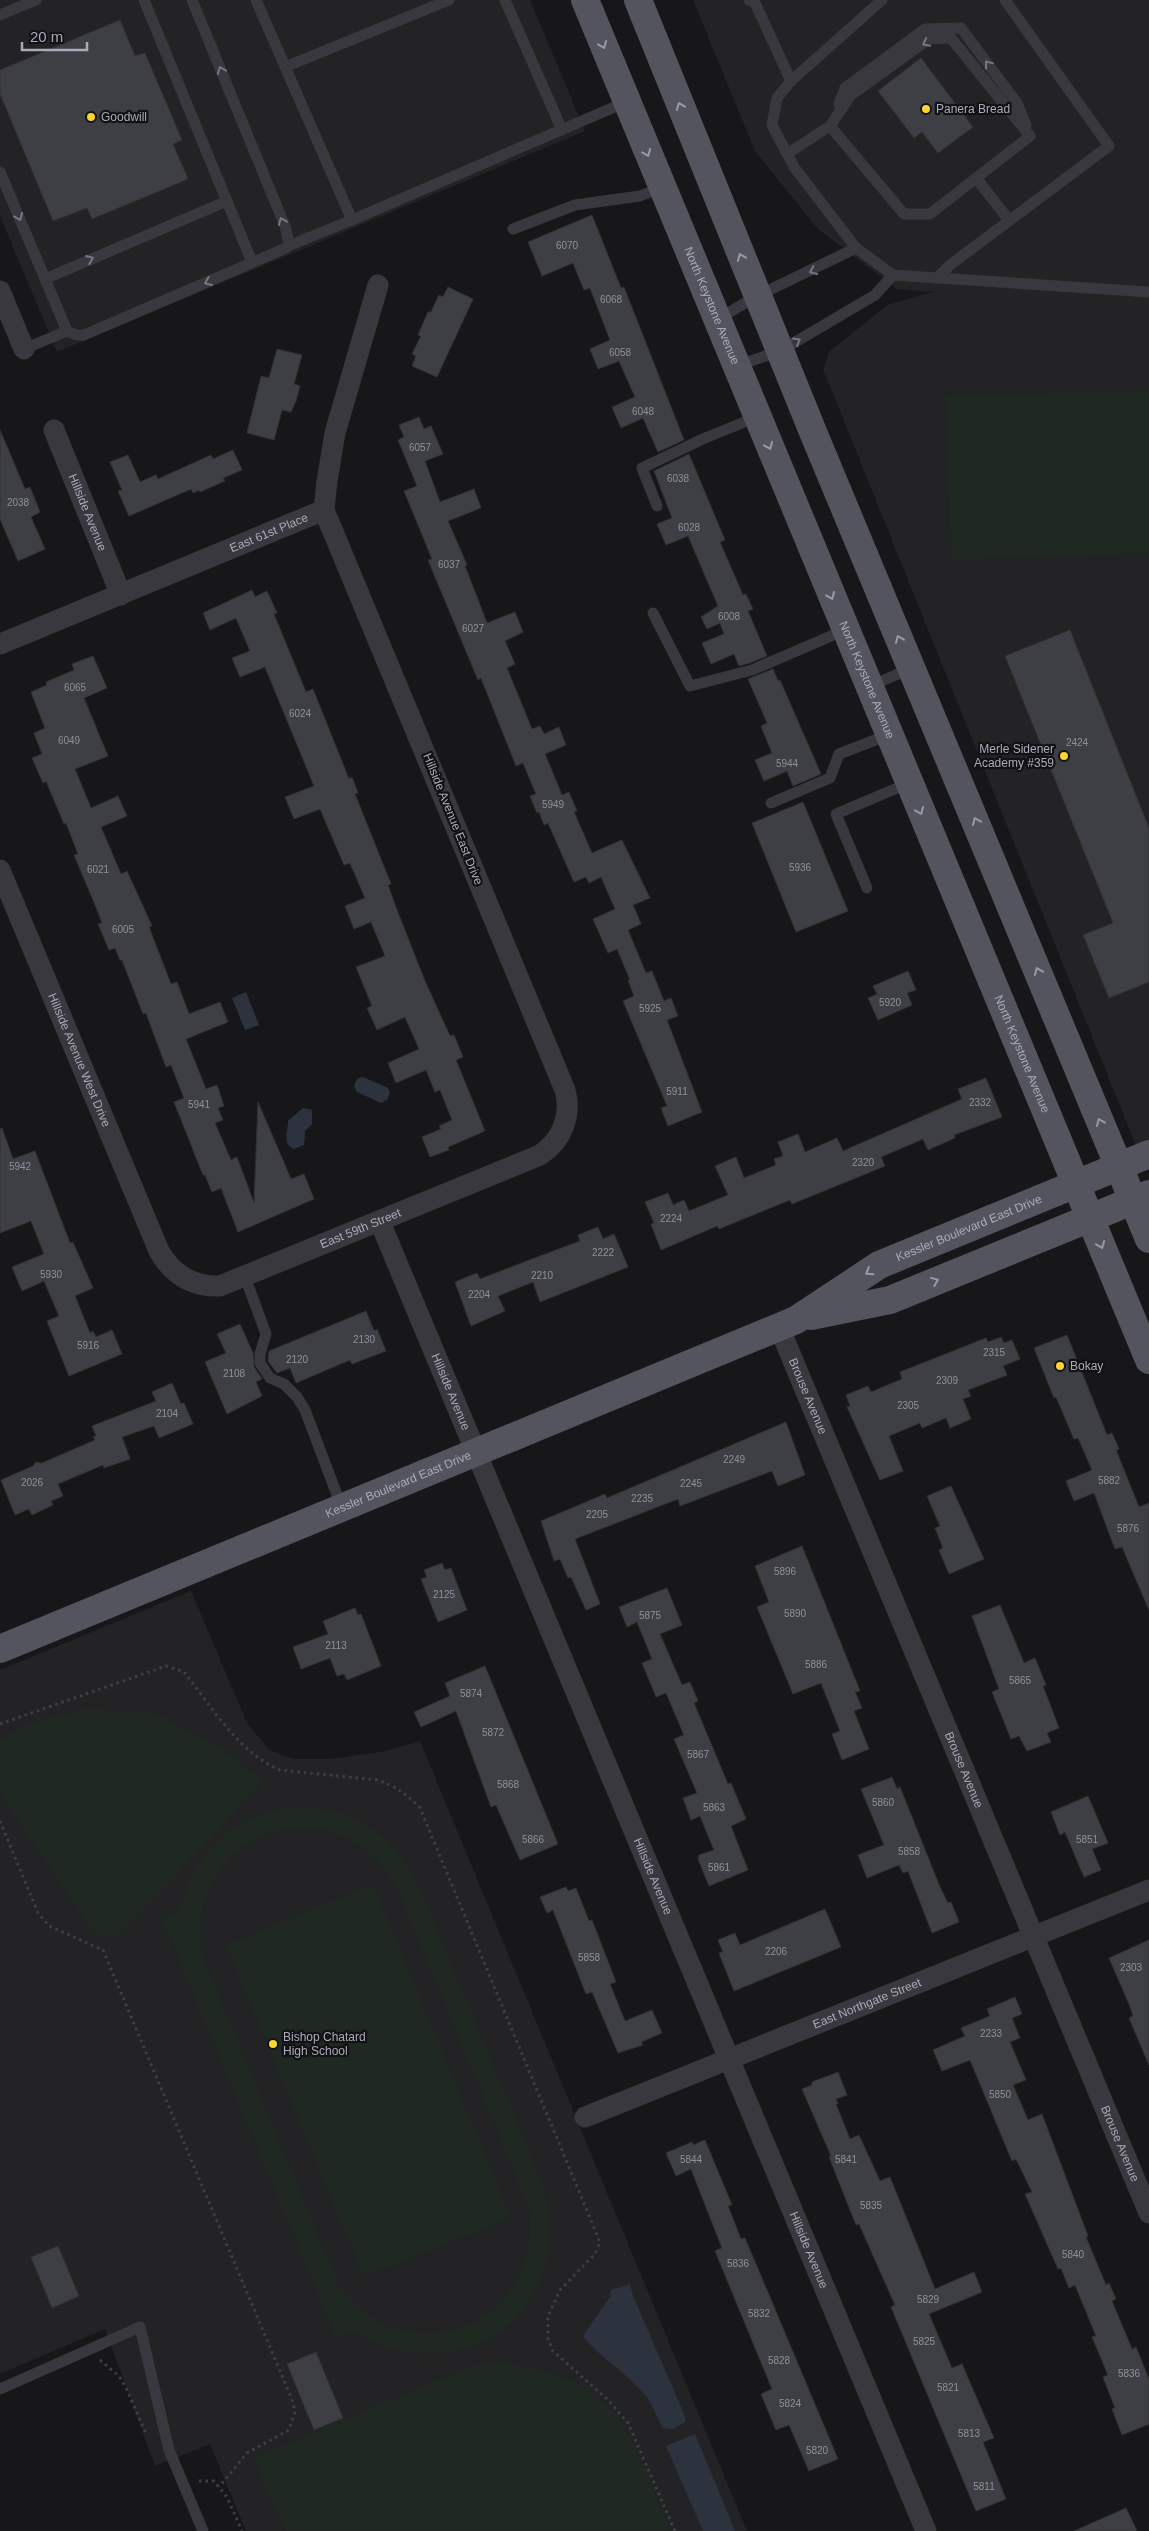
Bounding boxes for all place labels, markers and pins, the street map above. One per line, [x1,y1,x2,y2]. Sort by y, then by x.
place label: Panera Bread [936,102,1010,116]
marker: Panera Bread [920,103,932,115]
place label: Goodwill [101,110,147,124]
marker: Goodwill [85,111,97,123]
place label: Merle Sidener Academy #359 [974,742,1054,770]
marker: Merle Sidener Academy #359 [1058,750,1070,762]
place label: Bokay [1070,1359,1103,1373]
marker: Bokay [1054,1360,1066,1372]
place label: Bishop Chatard High School [283,2030,366,2058]
marker: Bishop Chatard High School [267,2038,279,2050]

